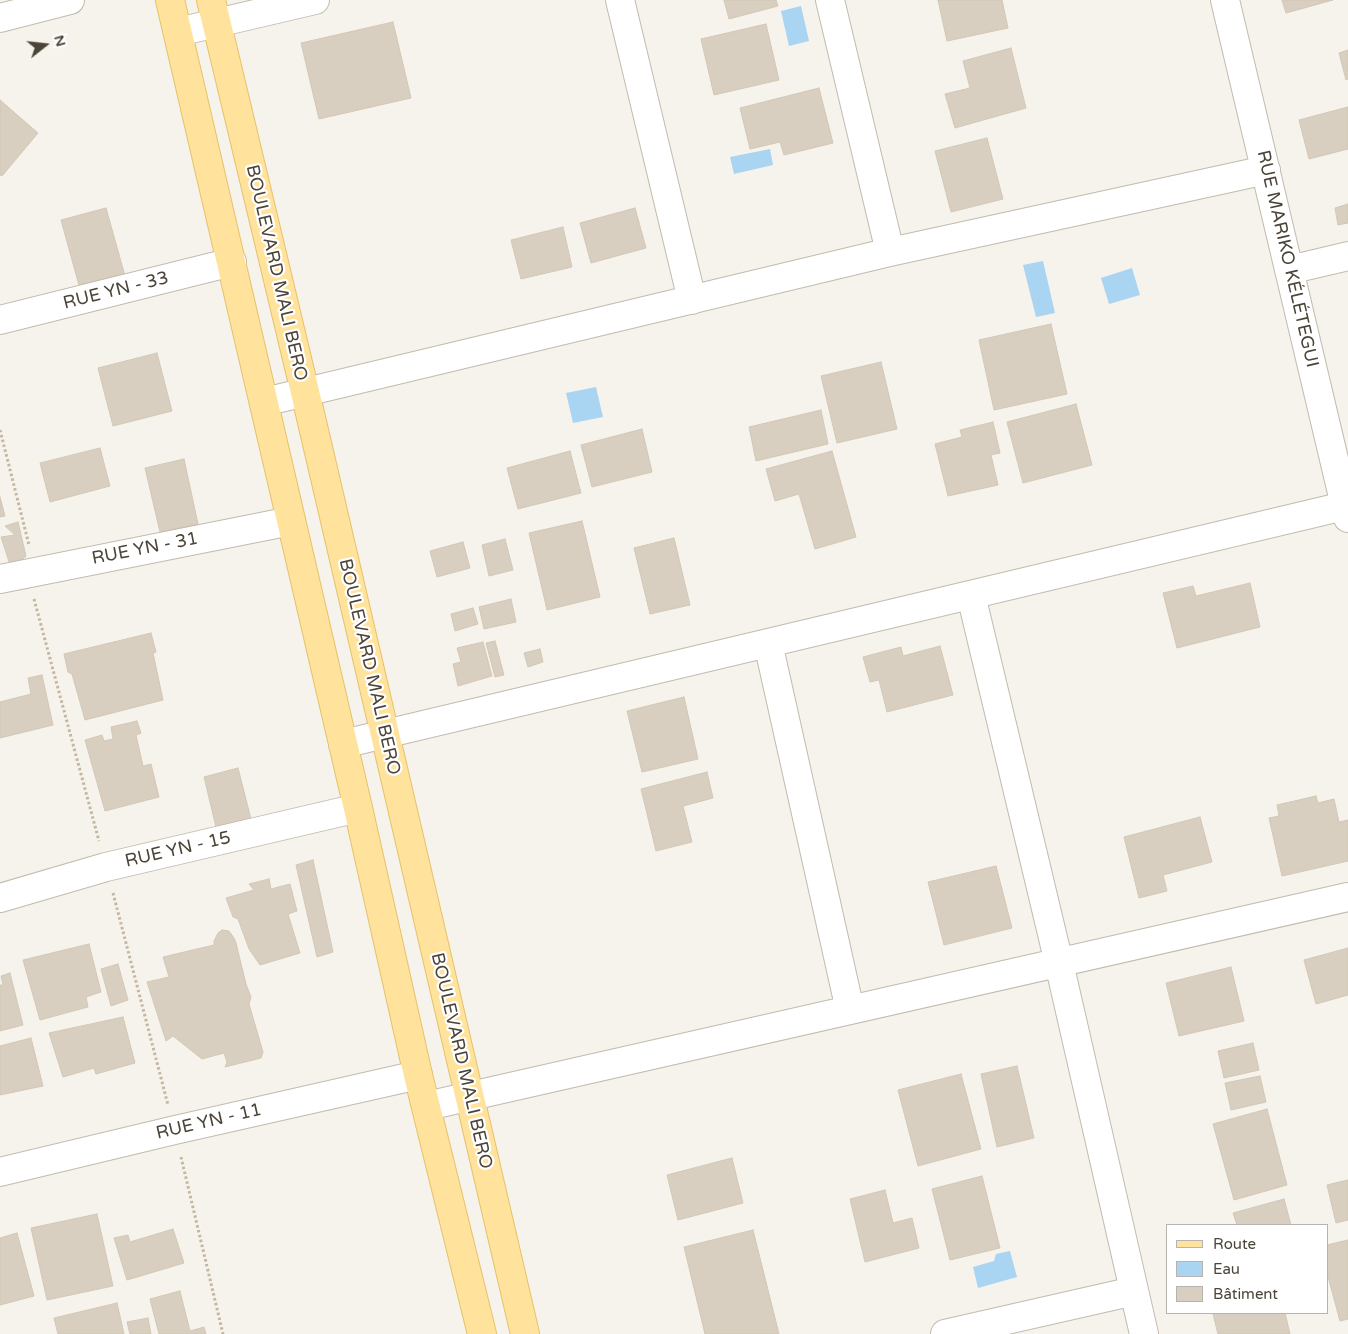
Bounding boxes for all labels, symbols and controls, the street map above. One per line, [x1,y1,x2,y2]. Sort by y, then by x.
north arrow [20,20,70,70]
text: N [50,33,70,48]
street label: RUE MARIKO KÉLÉTEGUI [1251,148,1323,370]
street label: BOULEVARD MALI BERO [241,163,311,383]
street label: RUE YN - 33 [61,267,171,315]
street label: RUE YN - 31 [90,528,200,570]
street label: BOULEVARD MALI BERO [334,557,404,777]
street label: RUE YN - 15 [123,827,233,873]
street label: BOULEVARD MALI BERO [426,951,496,1171]
street label: RUE YN - 11 [154,1099,264,1145]
legend [1166,1224,1328,1314]
text: Route [1213,1235,1256,1253]
text: Eau [1213,1260,1240,1278]
text: Bâtiment [1213,1285,1278,1303]

